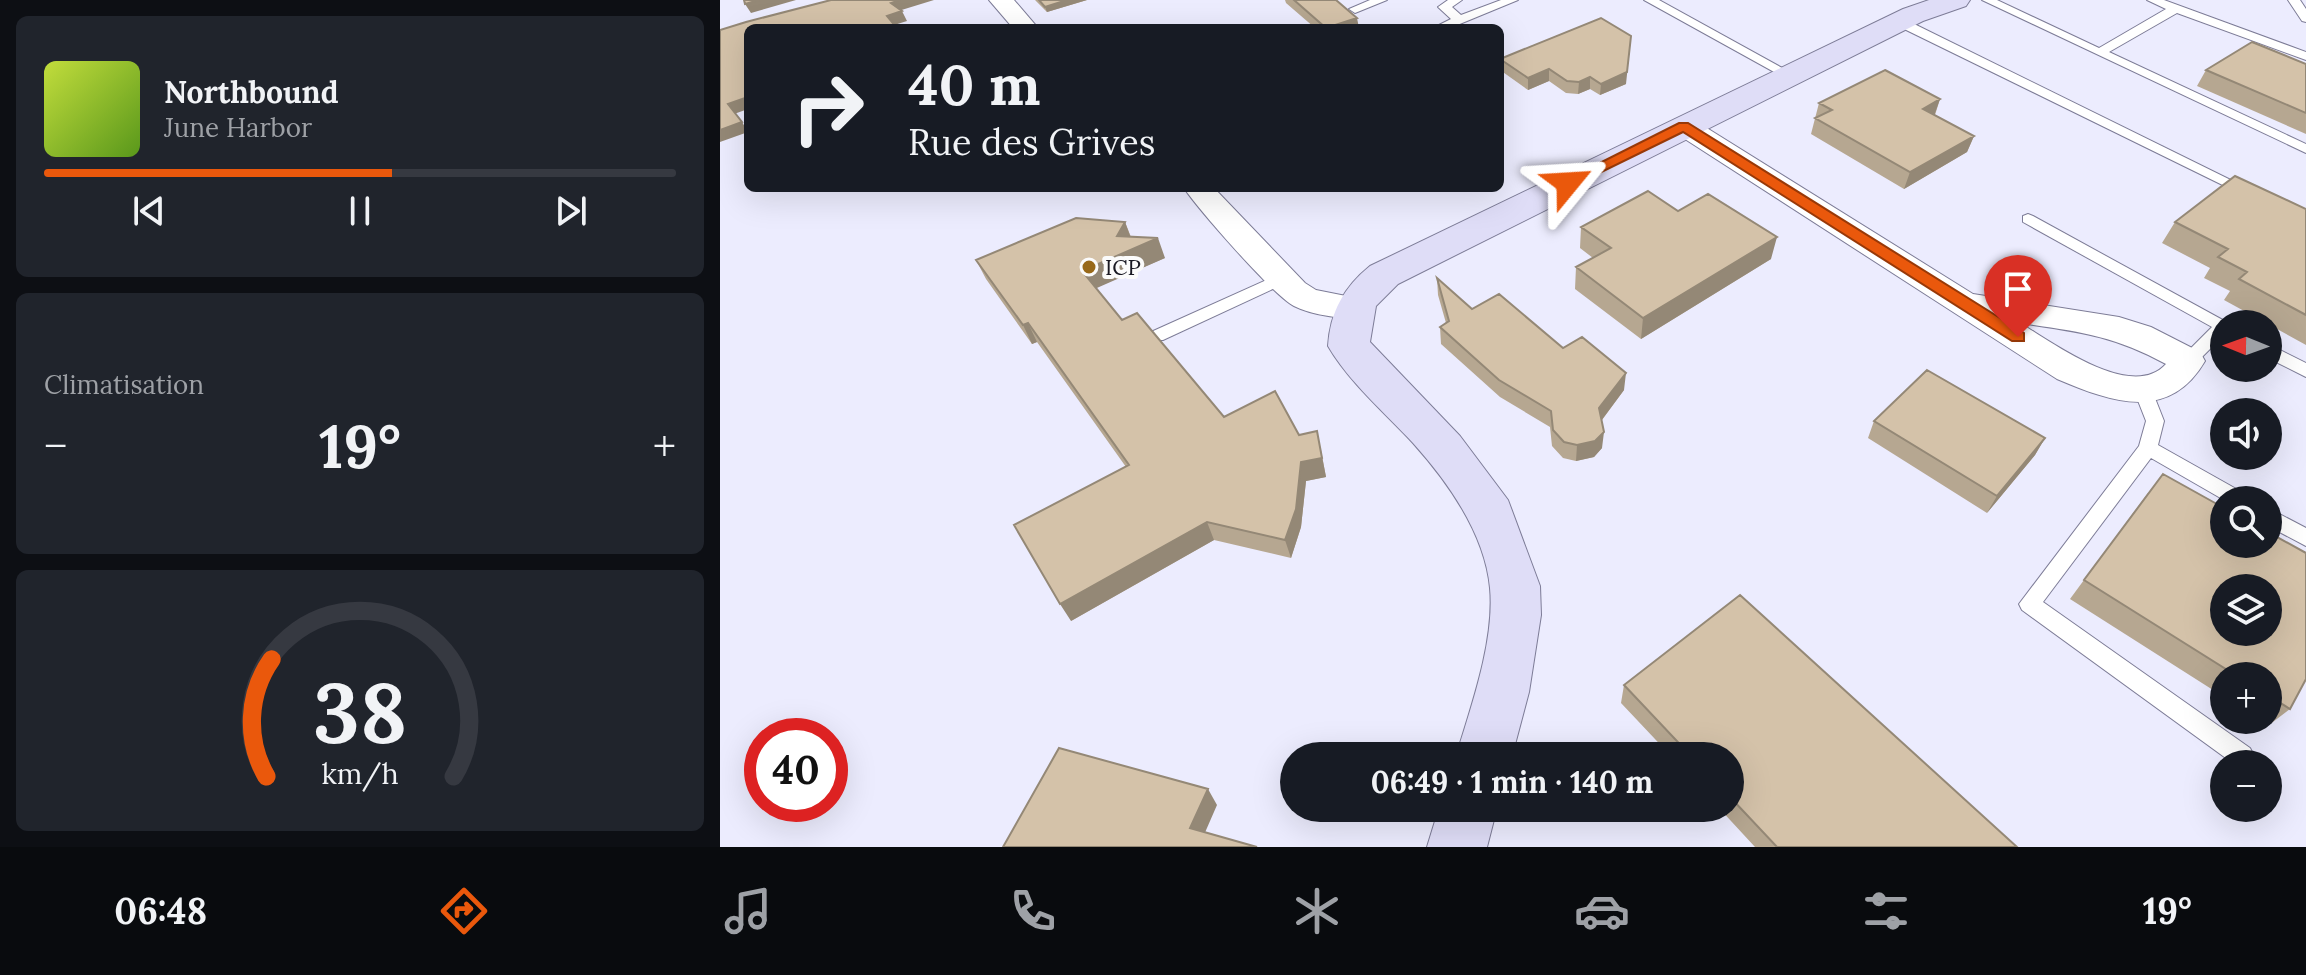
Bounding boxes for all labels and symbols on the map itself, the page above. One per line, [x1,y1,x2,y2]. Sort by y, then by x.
position arrow [1526,141,1610,225]
place label: ICP [1105,253,1141,281]
pin [1984,255,2052,337]
marker: ICP [1080,258,1098,276]
north arrow [2210,310,2282,382]
speed limit sign: 40 [744,718,848,822]

